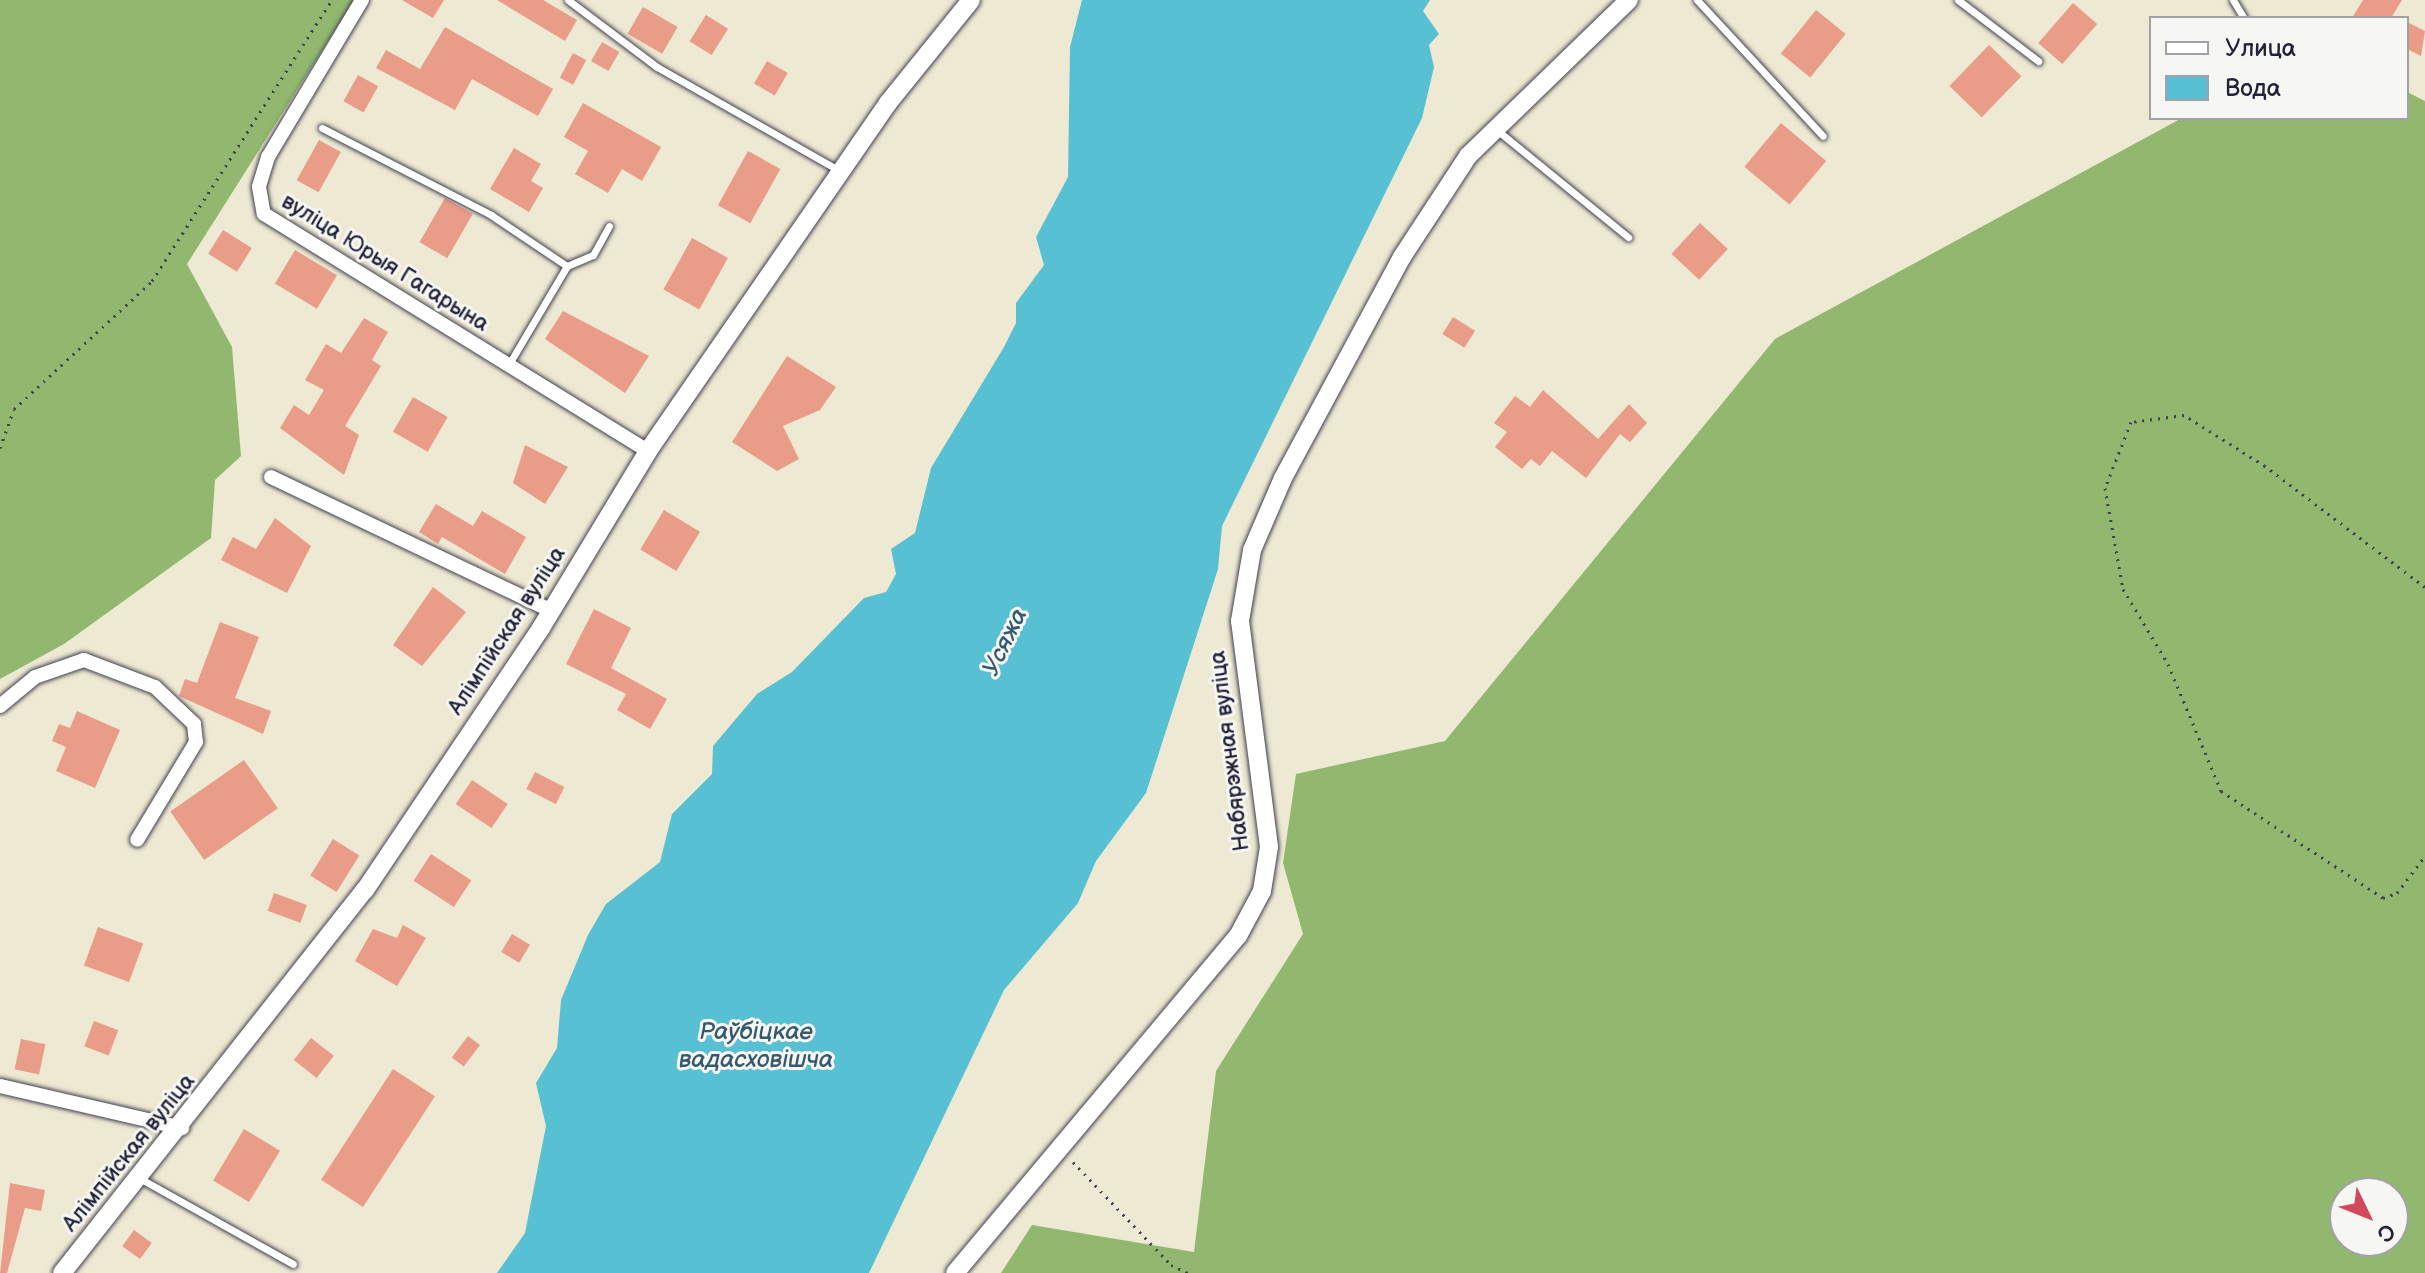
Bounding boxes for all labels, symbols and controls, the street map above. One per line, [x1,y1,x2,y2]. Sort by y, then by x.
legend [2149,16,2409,120]
text: Улица [2225,34,2296,63]
text: Вода [2225,74,2281,103]
street label: вуліца Юрыя Гагарына [277,188,493,338]
street label: Алімпійская вуліца [443,542,571,720]
water label: Усяжа [976,603,1034,681]
street label: Набярэжная вуліца [1205,649,1255,853]
water label: Раўбіцкае вадасховішча [679,1018,833,1074]
street label: Алімпійская вуліца [57,1069,201,1237]
north arrow [2329,1177,2409,1257]
text: С [2370,1218,2401,1247]

